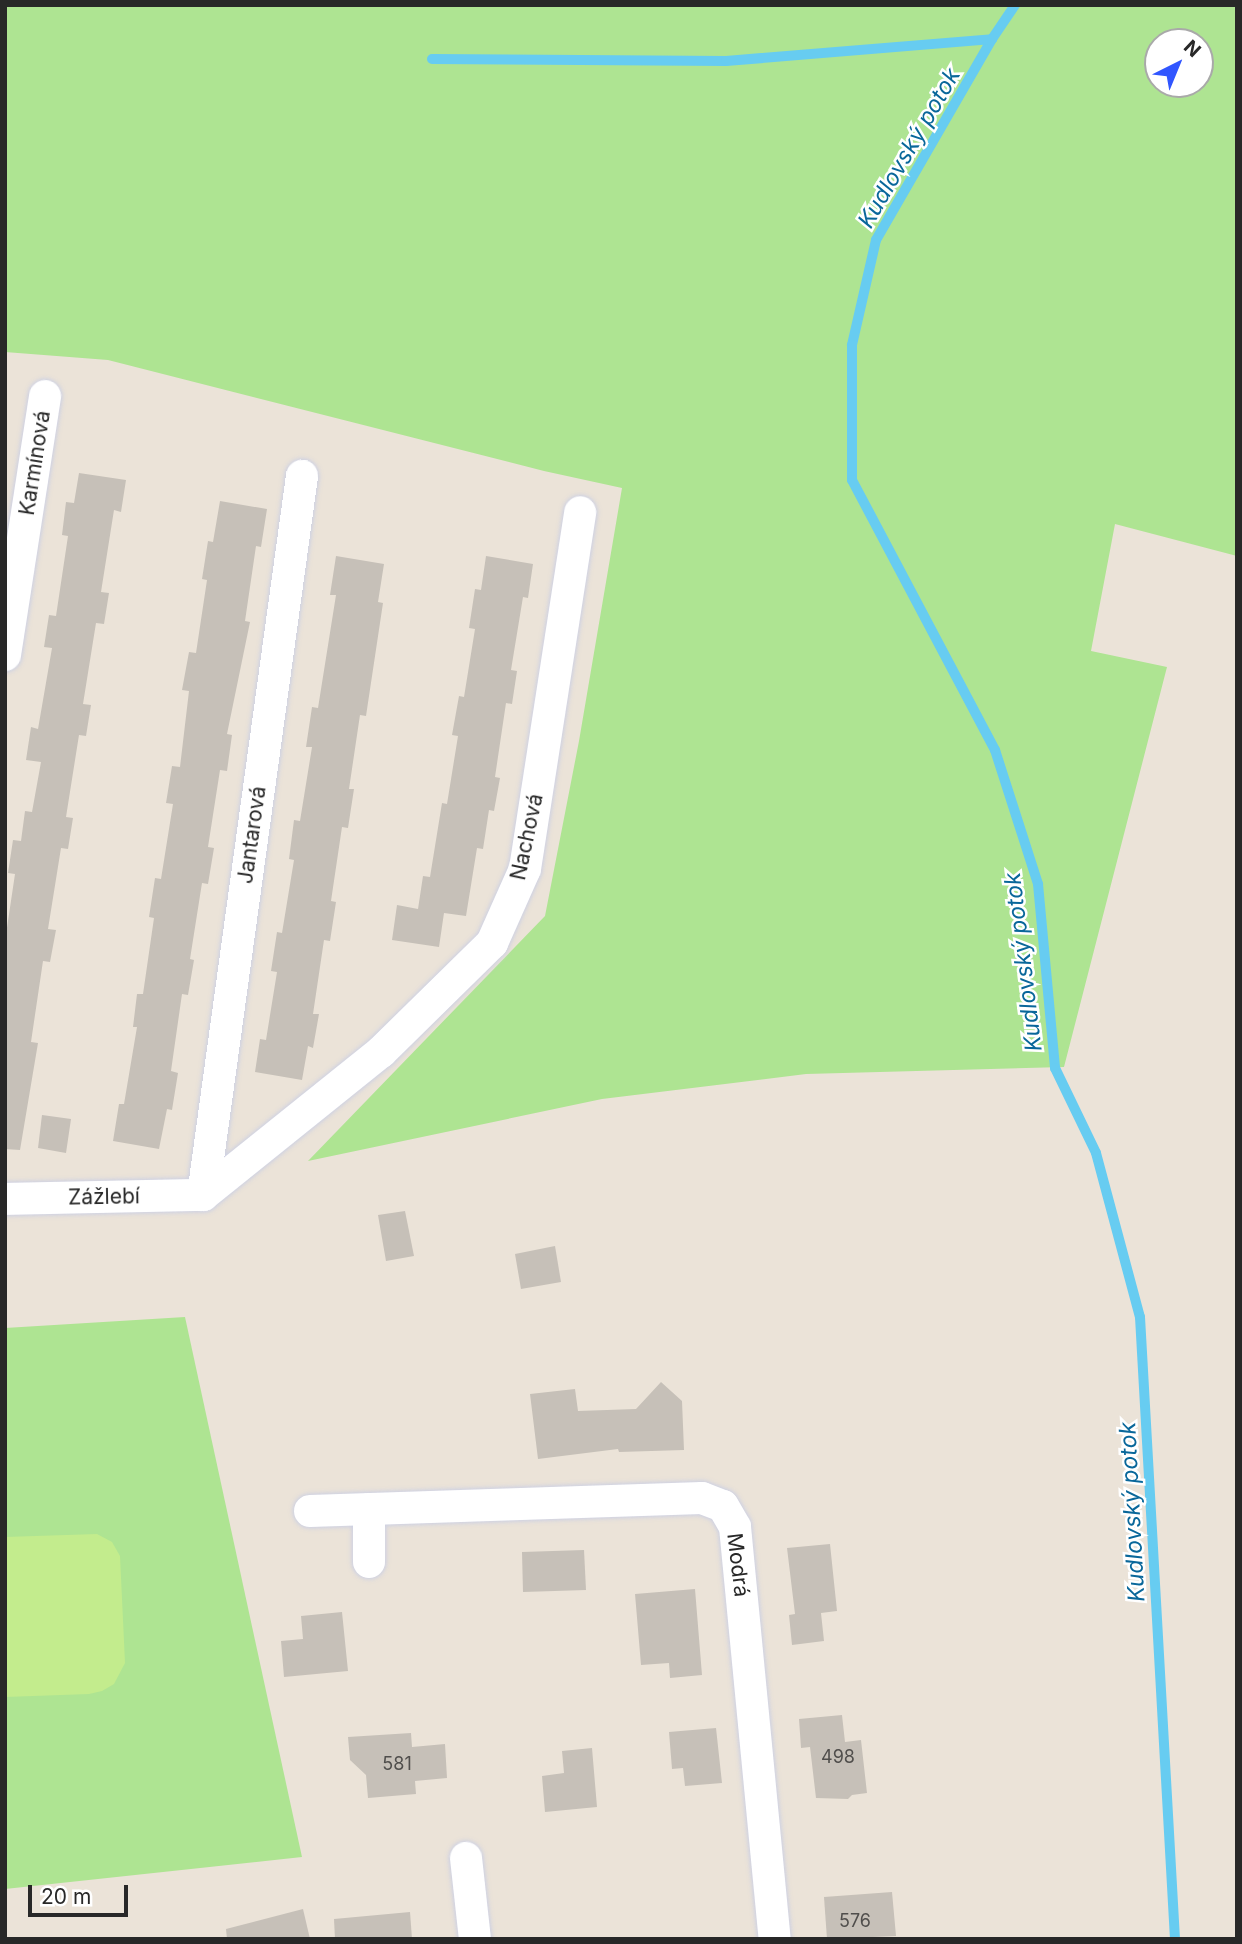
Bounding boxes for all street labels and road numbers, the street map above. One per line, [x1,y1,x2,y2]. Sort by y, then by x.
street label: Karmínová [14,409,56,517]
street label: Jantarová [233,785,271,885]
street label: Nachová [506,791,548,883]
street label: Zážlebí [68,1184,140,1210]
street label: Modrá [722,1532,754,1598]

